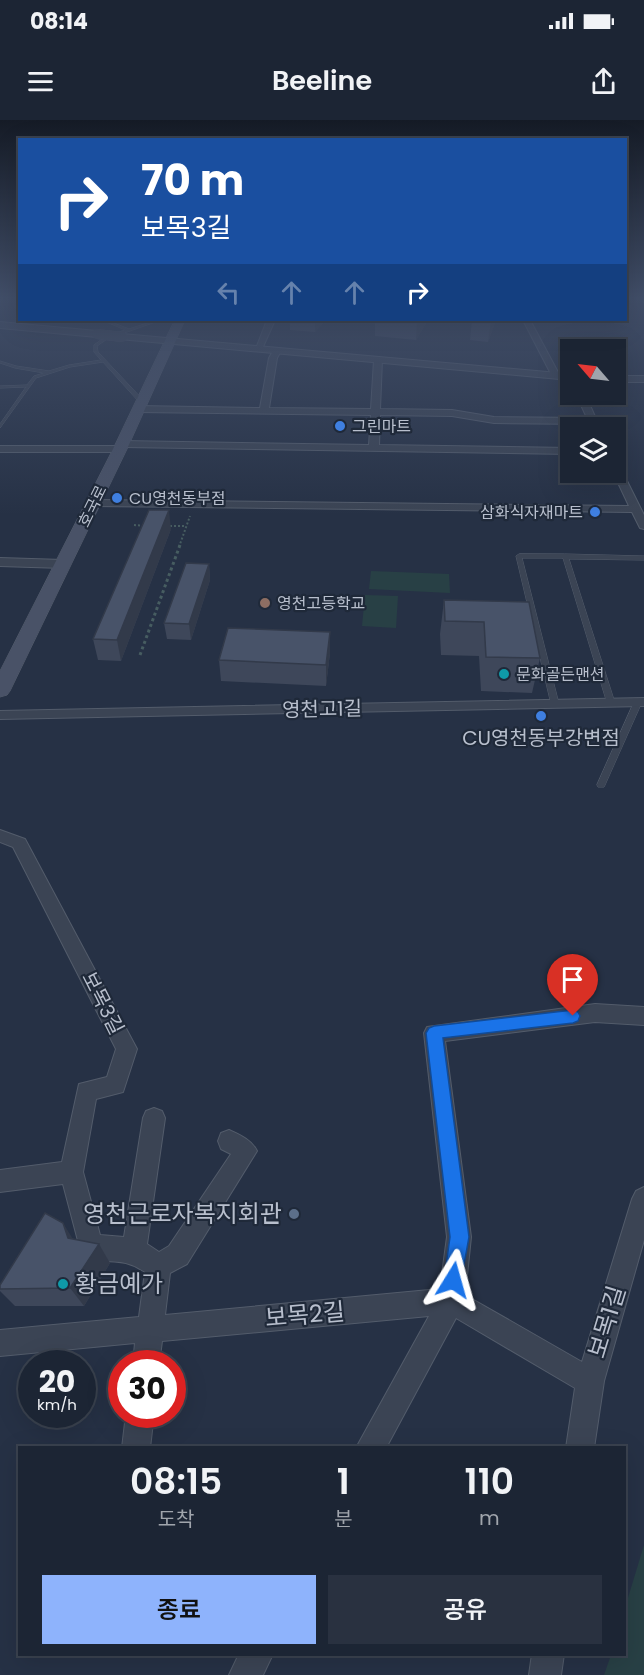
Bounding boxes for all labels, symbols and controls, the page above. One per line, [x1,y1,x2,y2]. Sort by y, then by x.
text: 08:14 [30,6,88,37]
text: Beeline [272,62,372,99]
icon: menu [24,65,57,98]
icon: share [587,65,620,98]
text: 70 m [141,151,244,210]
icon: right [42,162,120,240]
text: 보목3길 [141,209,231,246]
icon: left [212,276,245,309]
icon: ahead [275,276,308,309]
icon: ahead [338,276,371,309]
icon: right [401,276,434,309]
north arrow [560,339,626,405]
map controls [560,339,626,483]
place label: 그린마트 [352,415,411,438]
button: layers [560,417,626,483]
marker: 그린마트 [333,419,347,433]
street label: 호국로 [72,481,113,531]
place label: CU영천동부점 [129,487,226,510]
marker: CU영천동부점 [110,491,124,505]
place label: 삼화식자재마트 [480,501,583,524]
marker: 삼화식자재마트 [588,505,602,519]
place label: 영천고등학교 [277,592,365,615]
marker: 영천고등학교 [258,596,272,610]
place label: 문화골든맨션 [516,663,604,686]
marker: 문화골든맨션 [497,667,511,681]
street label: 영천고1길 [282,694,362,724]
marker: CU영천동부강변점 [534,709,548,723]
place label: CU영천동부강변점 [462,724,620,752]
pin [547,954,598,1016]
icon: arrive [556,963,589,996]
street label: 보목3길 [75,967,131,1039]
place label: 영천근로자복지회관 [83,1197,282,1230]
marker: 영천근로자복지회관 [287,1207,301,1221]
position arrow [421,1248,485,1312]
place label: 황금예가 [75,1267,163,1300]
marker: 황금예가 [56,1277,70,1291]
street label: 보목1길 [580,1282,633,1362]
street label: 보목2길 [264,1295,346,1334]
speed limit sign: 30 [108,1350,186,1428]
text: 20 [39,1360,75,1403]
text: km/h [37,1394,77,1415]
text: 08:15 [130,1456,222,1507]
text: 1 [337,1456,350,1507]
text: 110 [465,1456,514,1507]
text: m [479,1504,500,1532]
text: 도착 [158,1505,194,1533]
text: 분 [334,1505,353,1533]
button: 종료 [42,1575,316,1644]
button: 공유 [328,1575,602,1644]

